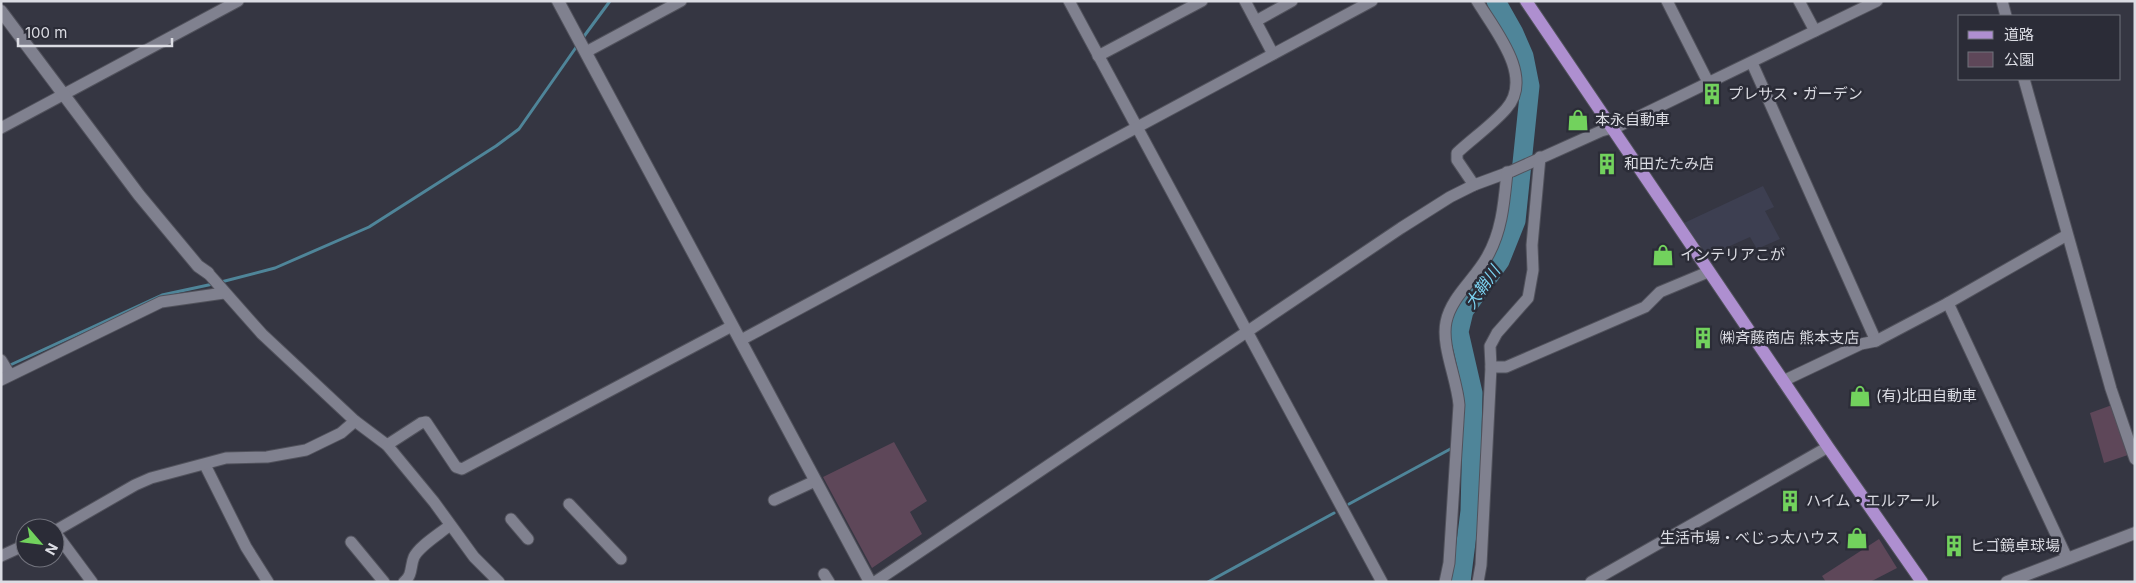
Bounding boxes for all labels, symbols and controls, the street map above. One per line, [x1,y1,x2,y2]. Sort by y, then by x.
scale bar [18,15,171,47]
legend [1958,15,2121,80]
text: 100 m [25,23,67,42]
text: 道路 [2004,25,2034,44]
text: 公園 [2004,50,2034,69]
building icon: プレサス・ガーデン [1699,81,1725,107]
place label: プレサス・ガーデン [1728,84,1863,103]
shop icon: 本永自動車 [1565,107,1591,133]
place label: 本永自動車 [1595,110,1670,129]
building icon: 和田たたみ店 [1594,151,1620,177]
place label: 和田たたみ店 [1624,154,1714,173]
shop icon: インテリアこが [1650,242,1676,268]
place label: インテリアこが [1680,245,1785,264]
water label: 大鞘川 [1460,260,1505,312]
building icon: ㈱斉藤商店 熊本支店 [1690,325,1716,351]
place label: ㈱斉藤商店 熊本支店 [1720,328,1859,347]
shop icon: (有)北田自動車 [1847,383,1873,409]
place label: (有)北田自動車 [1876,386,1977,405]
building icon: ハイム・エルアール [1777,488,1803,514]
place label: ハイム・エルアール [1806,491,1940,510]
north arrow [15,518,65,568]
shop icon: 生活市場・べじっ太ハウス [1844,525,1870,551]
place label: 生活市場・べじっ太ハウス [1660,528,1840,547]
building icon: ヒゴ鏡卓球場 [1941,533,1967,559]
place label: ヒゴ鏡卓球場 [1970,536,2060,555]
text: N [42,541,62,558]

